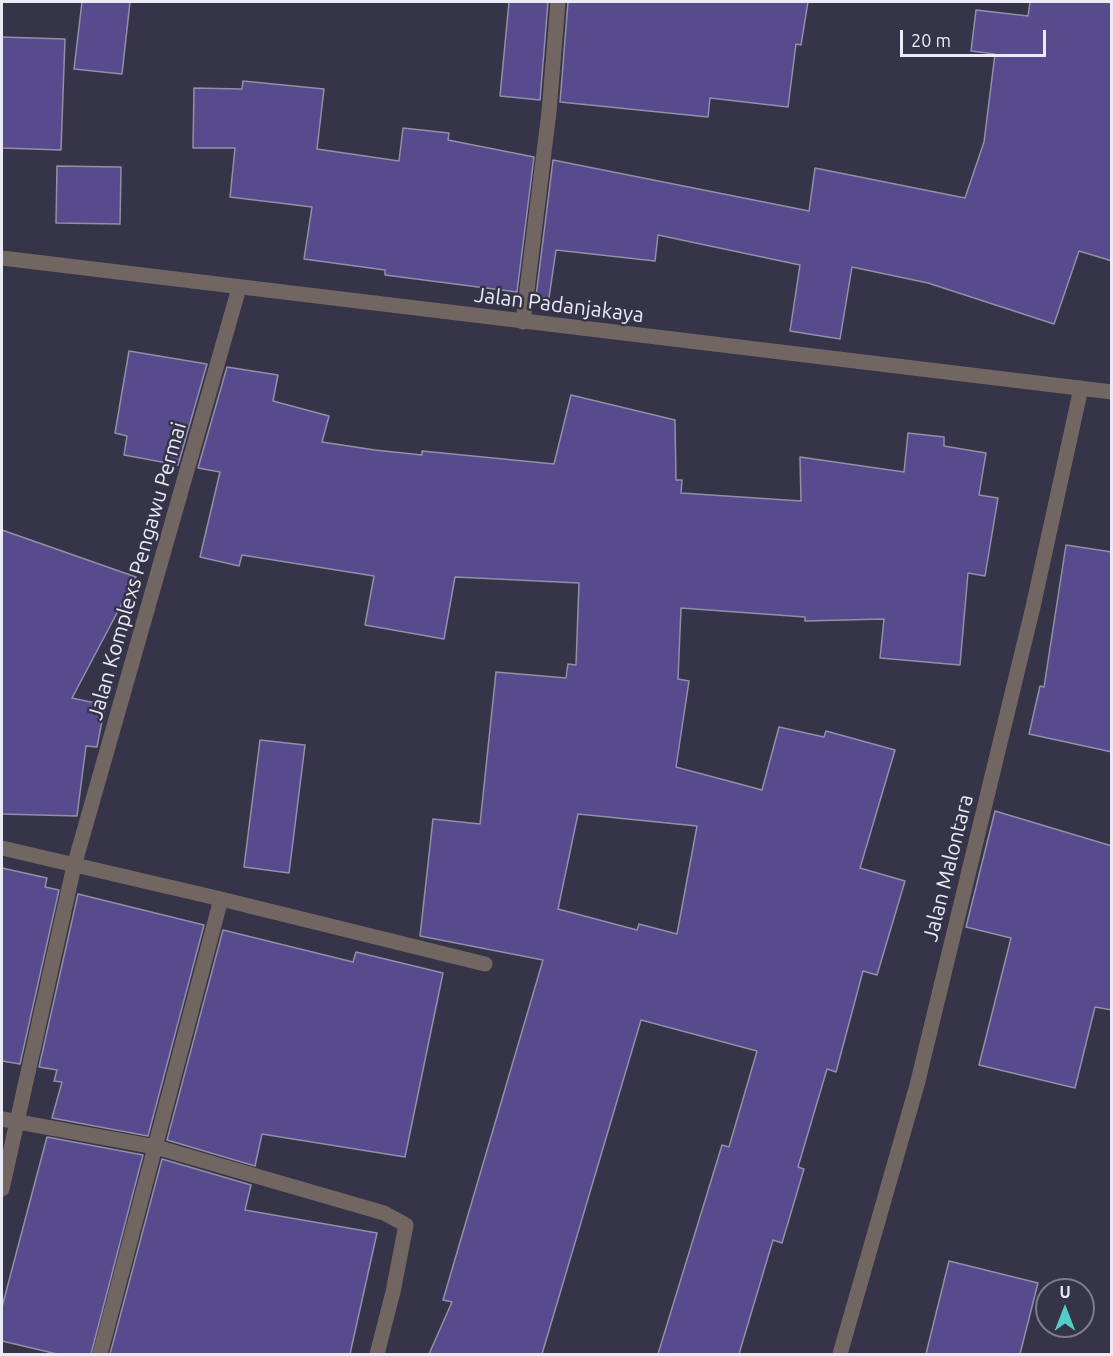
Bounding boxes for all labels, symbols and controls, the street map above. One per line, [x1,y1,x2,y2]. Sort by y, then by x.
scale bar [903,18,1048,56]
text: 20 m [911,30,951,50]
street label: Jalan Padanjakaya [473,282,645,328]
street label: Jalan Komplexs Pengawu Permai [82,419,192,723]
street label: Jalan Malontara [918,792,978,944]
north arrow [1035,1278,1095,1338]
text: U [1059,1283,1071,1301]

